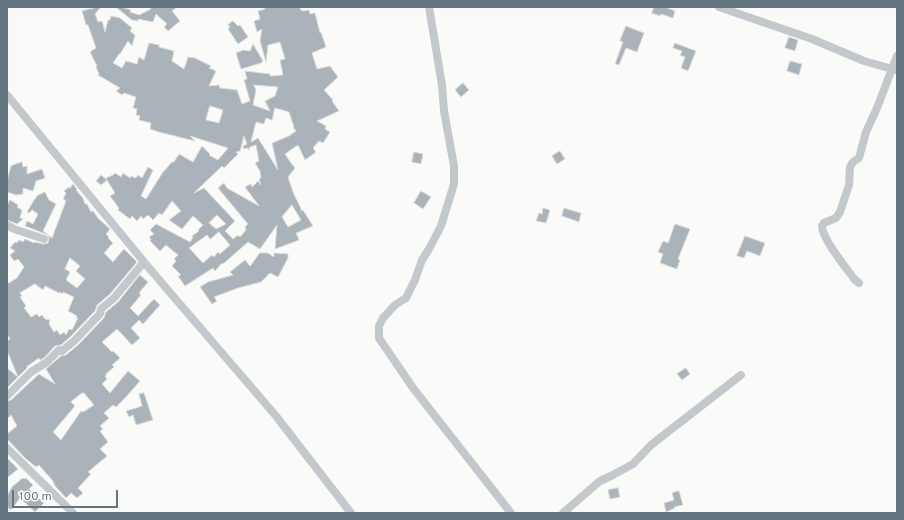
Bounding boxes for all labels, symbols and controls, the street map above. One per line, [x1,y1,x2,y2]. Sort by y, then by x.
scale bar [14,482,120,508]
text: 100 m [19,489,52,505]

